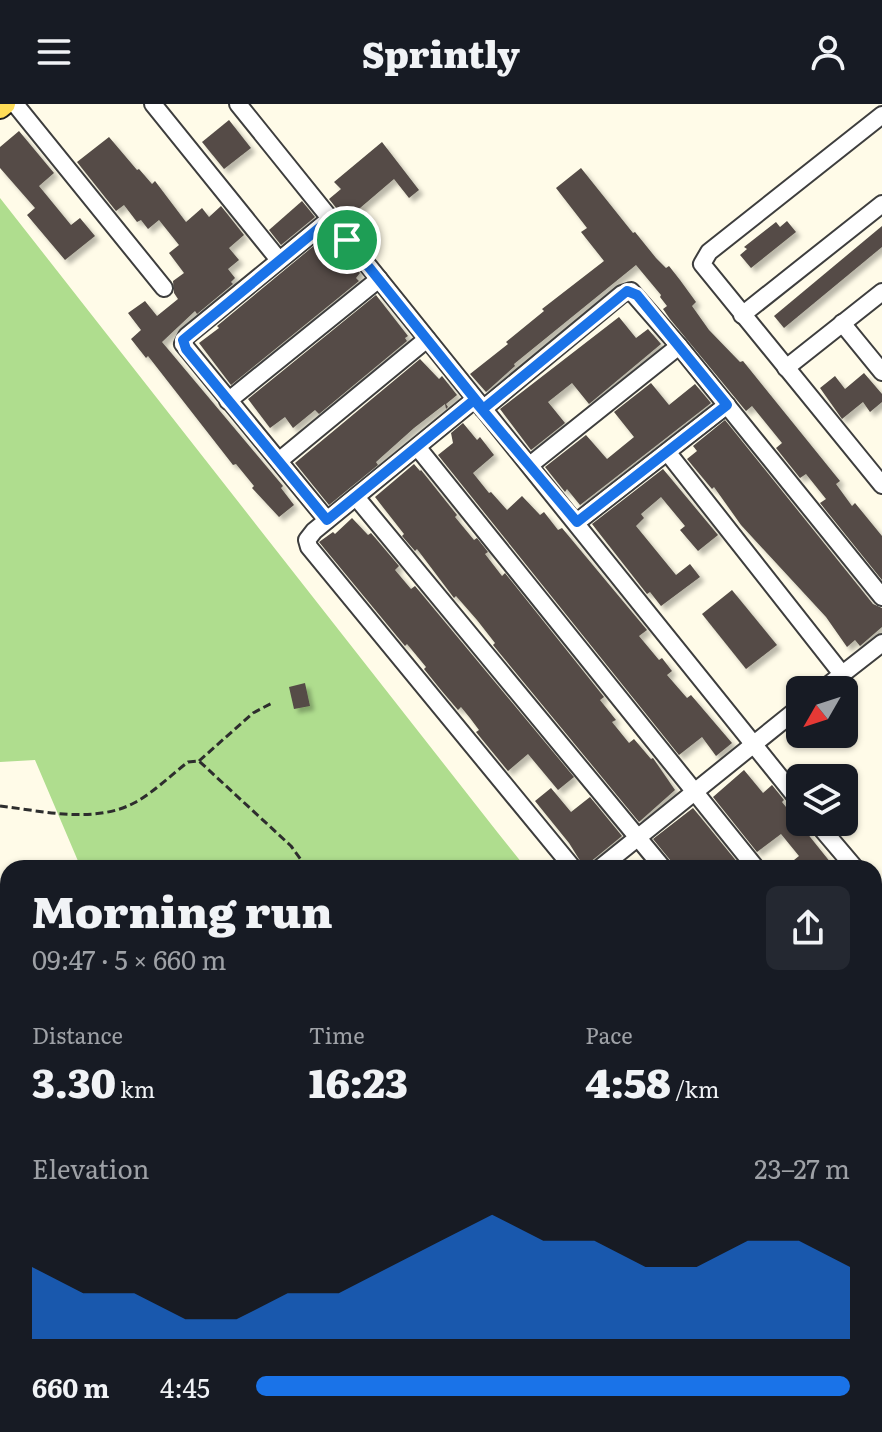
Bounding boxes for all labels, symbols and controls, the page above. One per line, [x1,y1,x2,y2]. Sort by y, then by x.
text: Sprintly [362,26,520,79]
icon: menu [32,30,76,74]
icon: person [806,30,850,74]
pin [313,206,381,274]
icon: arrive [325,218,369,262]
north arrow [786,676,858,748]
map controls [786,676,858,836]
button: layers [786,764,858,836]
text: Morning run [32,876,333,942]
button: share [766,886,850,970]
text: 09:47 · 5 × 660 m [32,939,227,978]
text: Distance [32,1018,123,1051]
text: Time [309,1018,365,1051]
text: Pace [585,1018,633,1051]
text: 3.30 [32,1051,116,1110]
text: 16:23 [309,1051,408,1110]
text: 4:58 [585,1051,671,1110]
text: km [116,1072,155,1105]
text: /km [671,1072,719,1105]
text: Elevation [32,1148,150,1187]
text: 23–27 m [754,1148,850,1187]
text: 660 m [32,1367,110,1406]
text: 4:45 [160,1367,210,1406]

